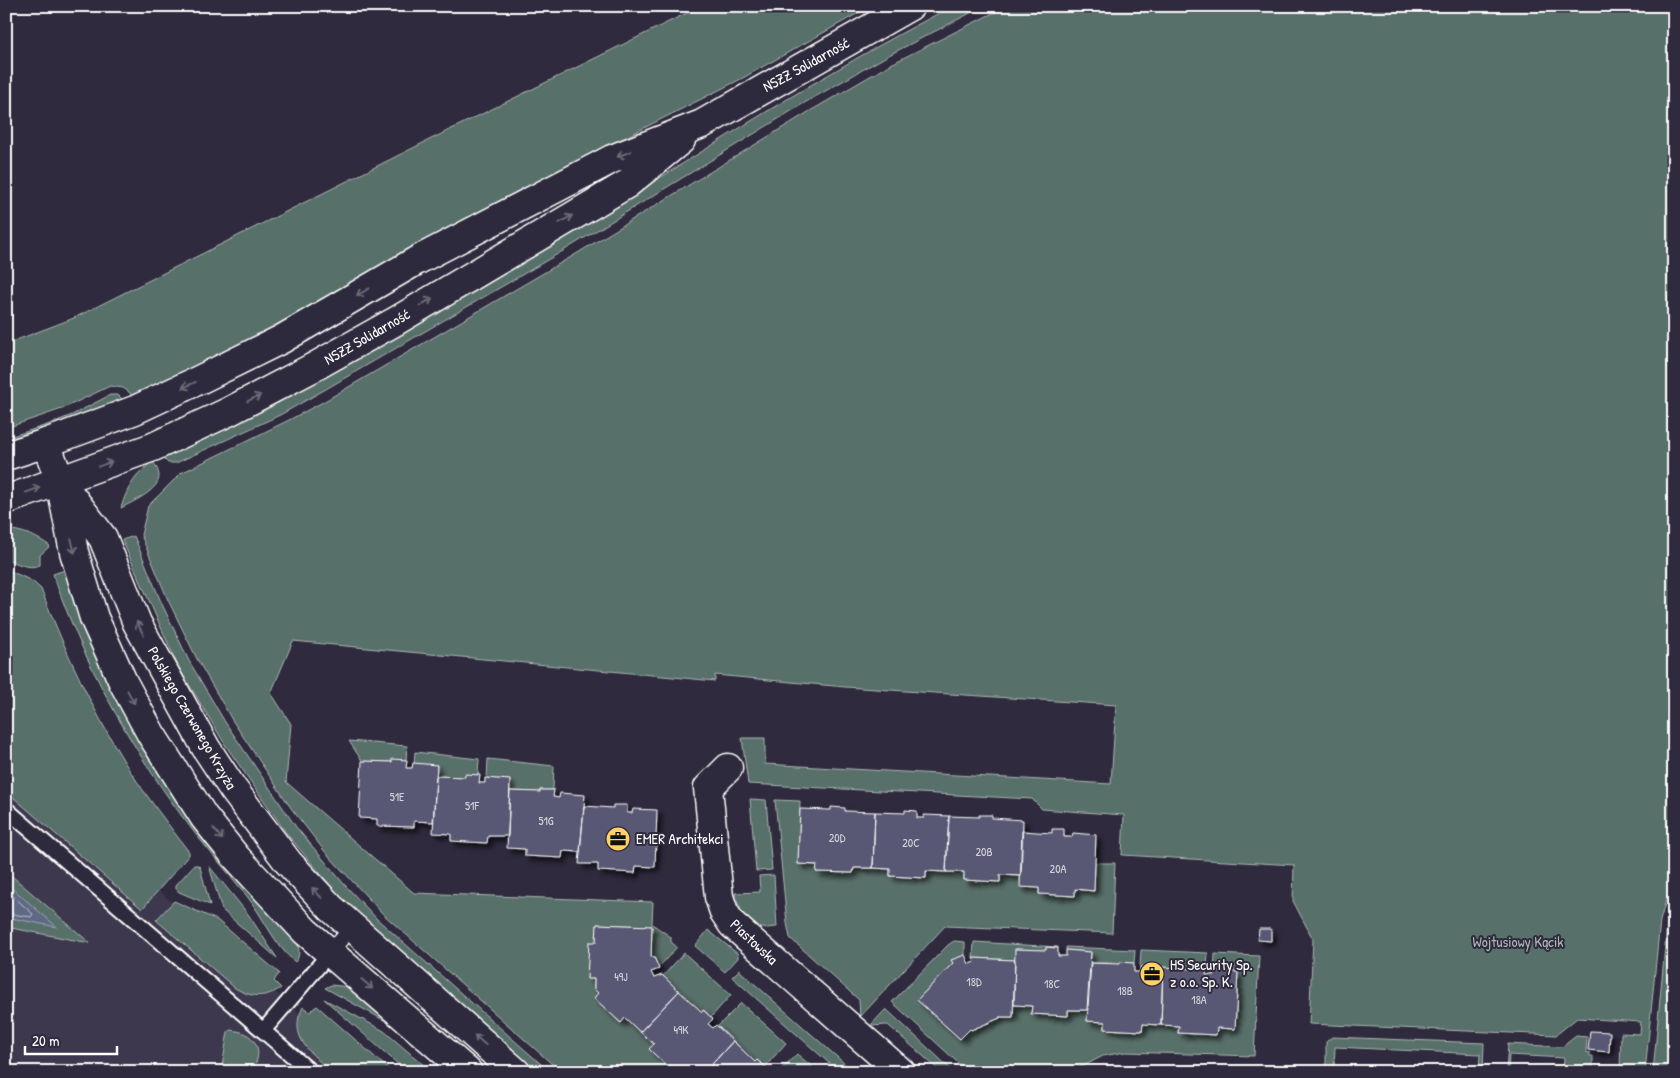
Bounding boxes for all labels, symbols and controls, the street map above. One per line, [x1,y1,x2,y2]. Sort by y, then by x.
street label: NSZZ Solidarność [759,32,853,97]
one-way arrow [617,150,632,159]
one-way arrow [558,214,572,224]
one-way arrow [357,287,371,297]
one-way arrow [419,297,433,307]
street label: NSZZ Solidarność [320,303,414,370]
one-way arrow [182,381,197,390]
one-way arrow [246,393,261,402]
one-way arrow [97,459,113,468]
one-way arrow [25,485,40,494]
one-way arrow [69,537,78,553]
one-way arrow [135,621,144,636]
street label: Polskiego Czerwonego Krzyża [143,642,242,793]
one-way arrow [127,689,136,704]
house number: 51E [390,788,405,805]
house number: 51F [465,797,479,814]
house number: 51G [538,812,554,829]
office icon: EMER Architekci [605,826,631,852]
one-way arrow [212,827,223,840]
place label: EMER Architekci [636,828,724,849]
house number: 20D [829,829,846,846]
house number: 20C [902,834,920,851]
house number: 20B [975,843,993,860]
house number: 20A [1050,860,1067,877]
one-way arrow [311,887,323,900]
street label: Piastowska [726,914,783,969]
park label: Wojtusiowy Kącik [1472,931,1564,952]
place label: HS Security Sp. z o.o. Sp. K. [1170,954,1253,992]
office icon: HS Security Sp. z o.o. Sp. K. [1139,961,1165,987]
house number: 49J [614,968,628,985]
house number: 18D [966,973,982,990]
house number: 18C [1044,975,1060,992]
one-way arrow [361,978,374,990]
house number: 18B [1117,982,1133,999]
house number: 18A [1191,991,1207,1008]
house number: 49K [673,1021,689,1038]
scale bar [25,1023,118,1055]
text: 20 m [32,1030,59,1051]
one-way arrow [473,1034,486,1045]

